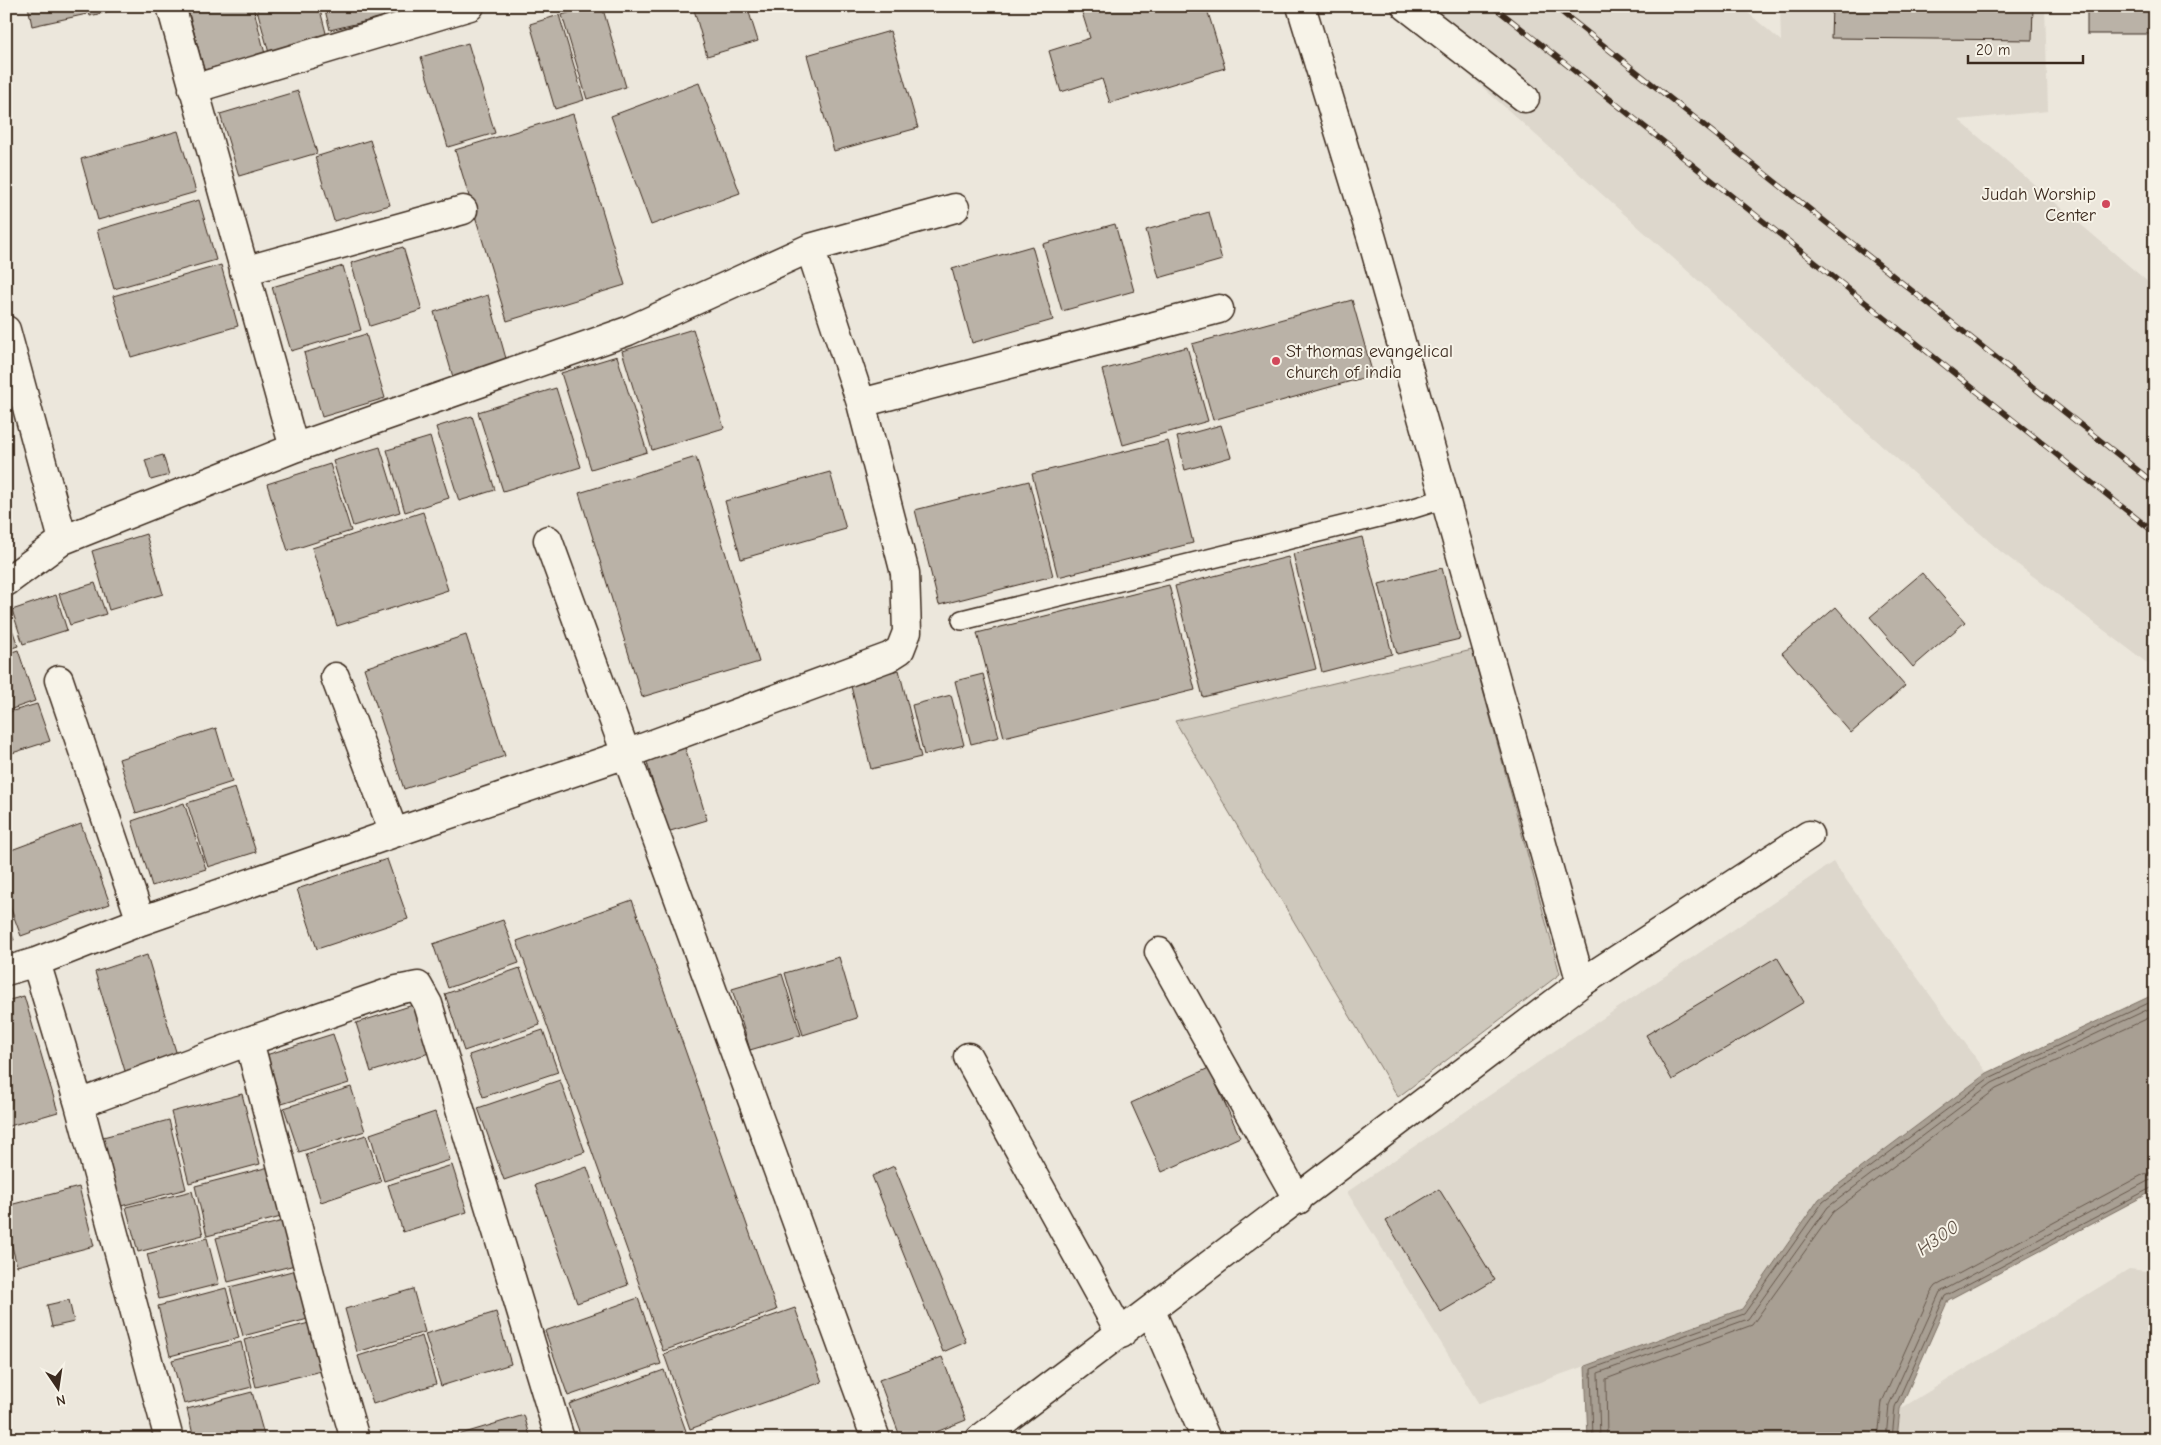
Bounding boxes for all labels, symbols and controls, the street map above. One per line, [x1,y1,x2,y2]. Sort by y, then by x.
scale bar [1968,32,2084,64]
text: 20 m [1976,41,2010,59]
place label: Judah Worship Center [1982,184,2097,226]
marker: Judah Worship Center [2100,198,2112,210]
place label: St thomas evangelical church of india [1286,341,1453,383]
marker: St thomas evangelical church of india [1270,355,1282,367]
water label: H300 [1913,1216,1963,1260]
north arrow [32,1362,82,1412]
text: N [54,1391,67,1409]

